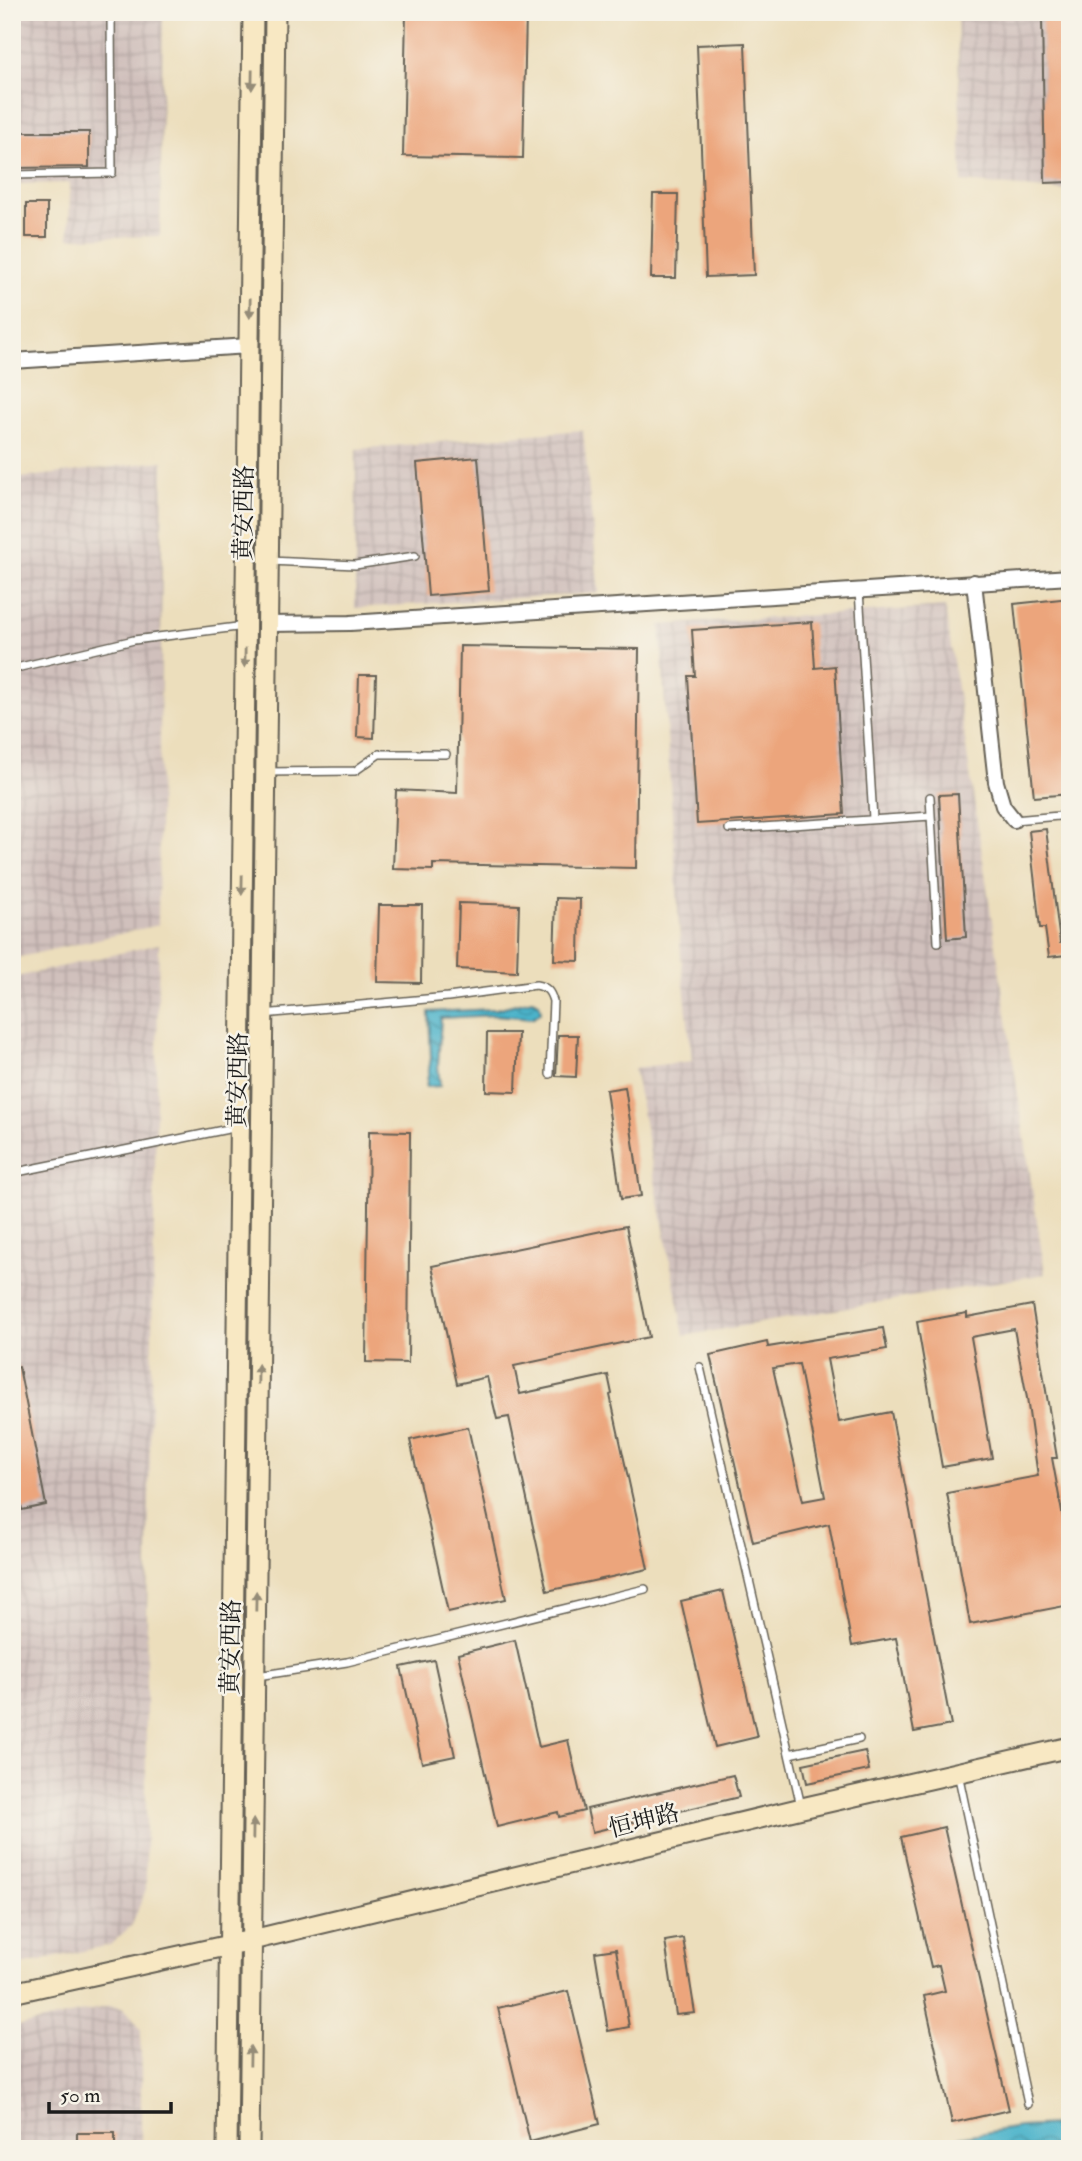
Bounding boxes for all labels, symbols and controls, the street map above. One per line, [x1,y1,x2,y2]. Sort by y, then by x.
one-way arrow [246,70,258,92]
one-way arrow [244,297,255,319]
street label: 黄安西路 [228,465,260,561]
one-way arrow [239,647,251,669]
one-way arrow [236,875,248,897]
street label: 黄安西路 [222,1032,254,1128]
one-way arrow [253,1362,264,1384]
one-way arrow [250,1590,261,1612]
street label: 黄安西路 [215,1599,247,1695]
street label: 恒坤路 [605,1797,683,1845]
one-way arrow [247,1817,259,1839]
one-way arrow [244,2045,256,2067]
scale bar [49,2070,172,2114]
text: 50 m [60,2082,101,2109]

